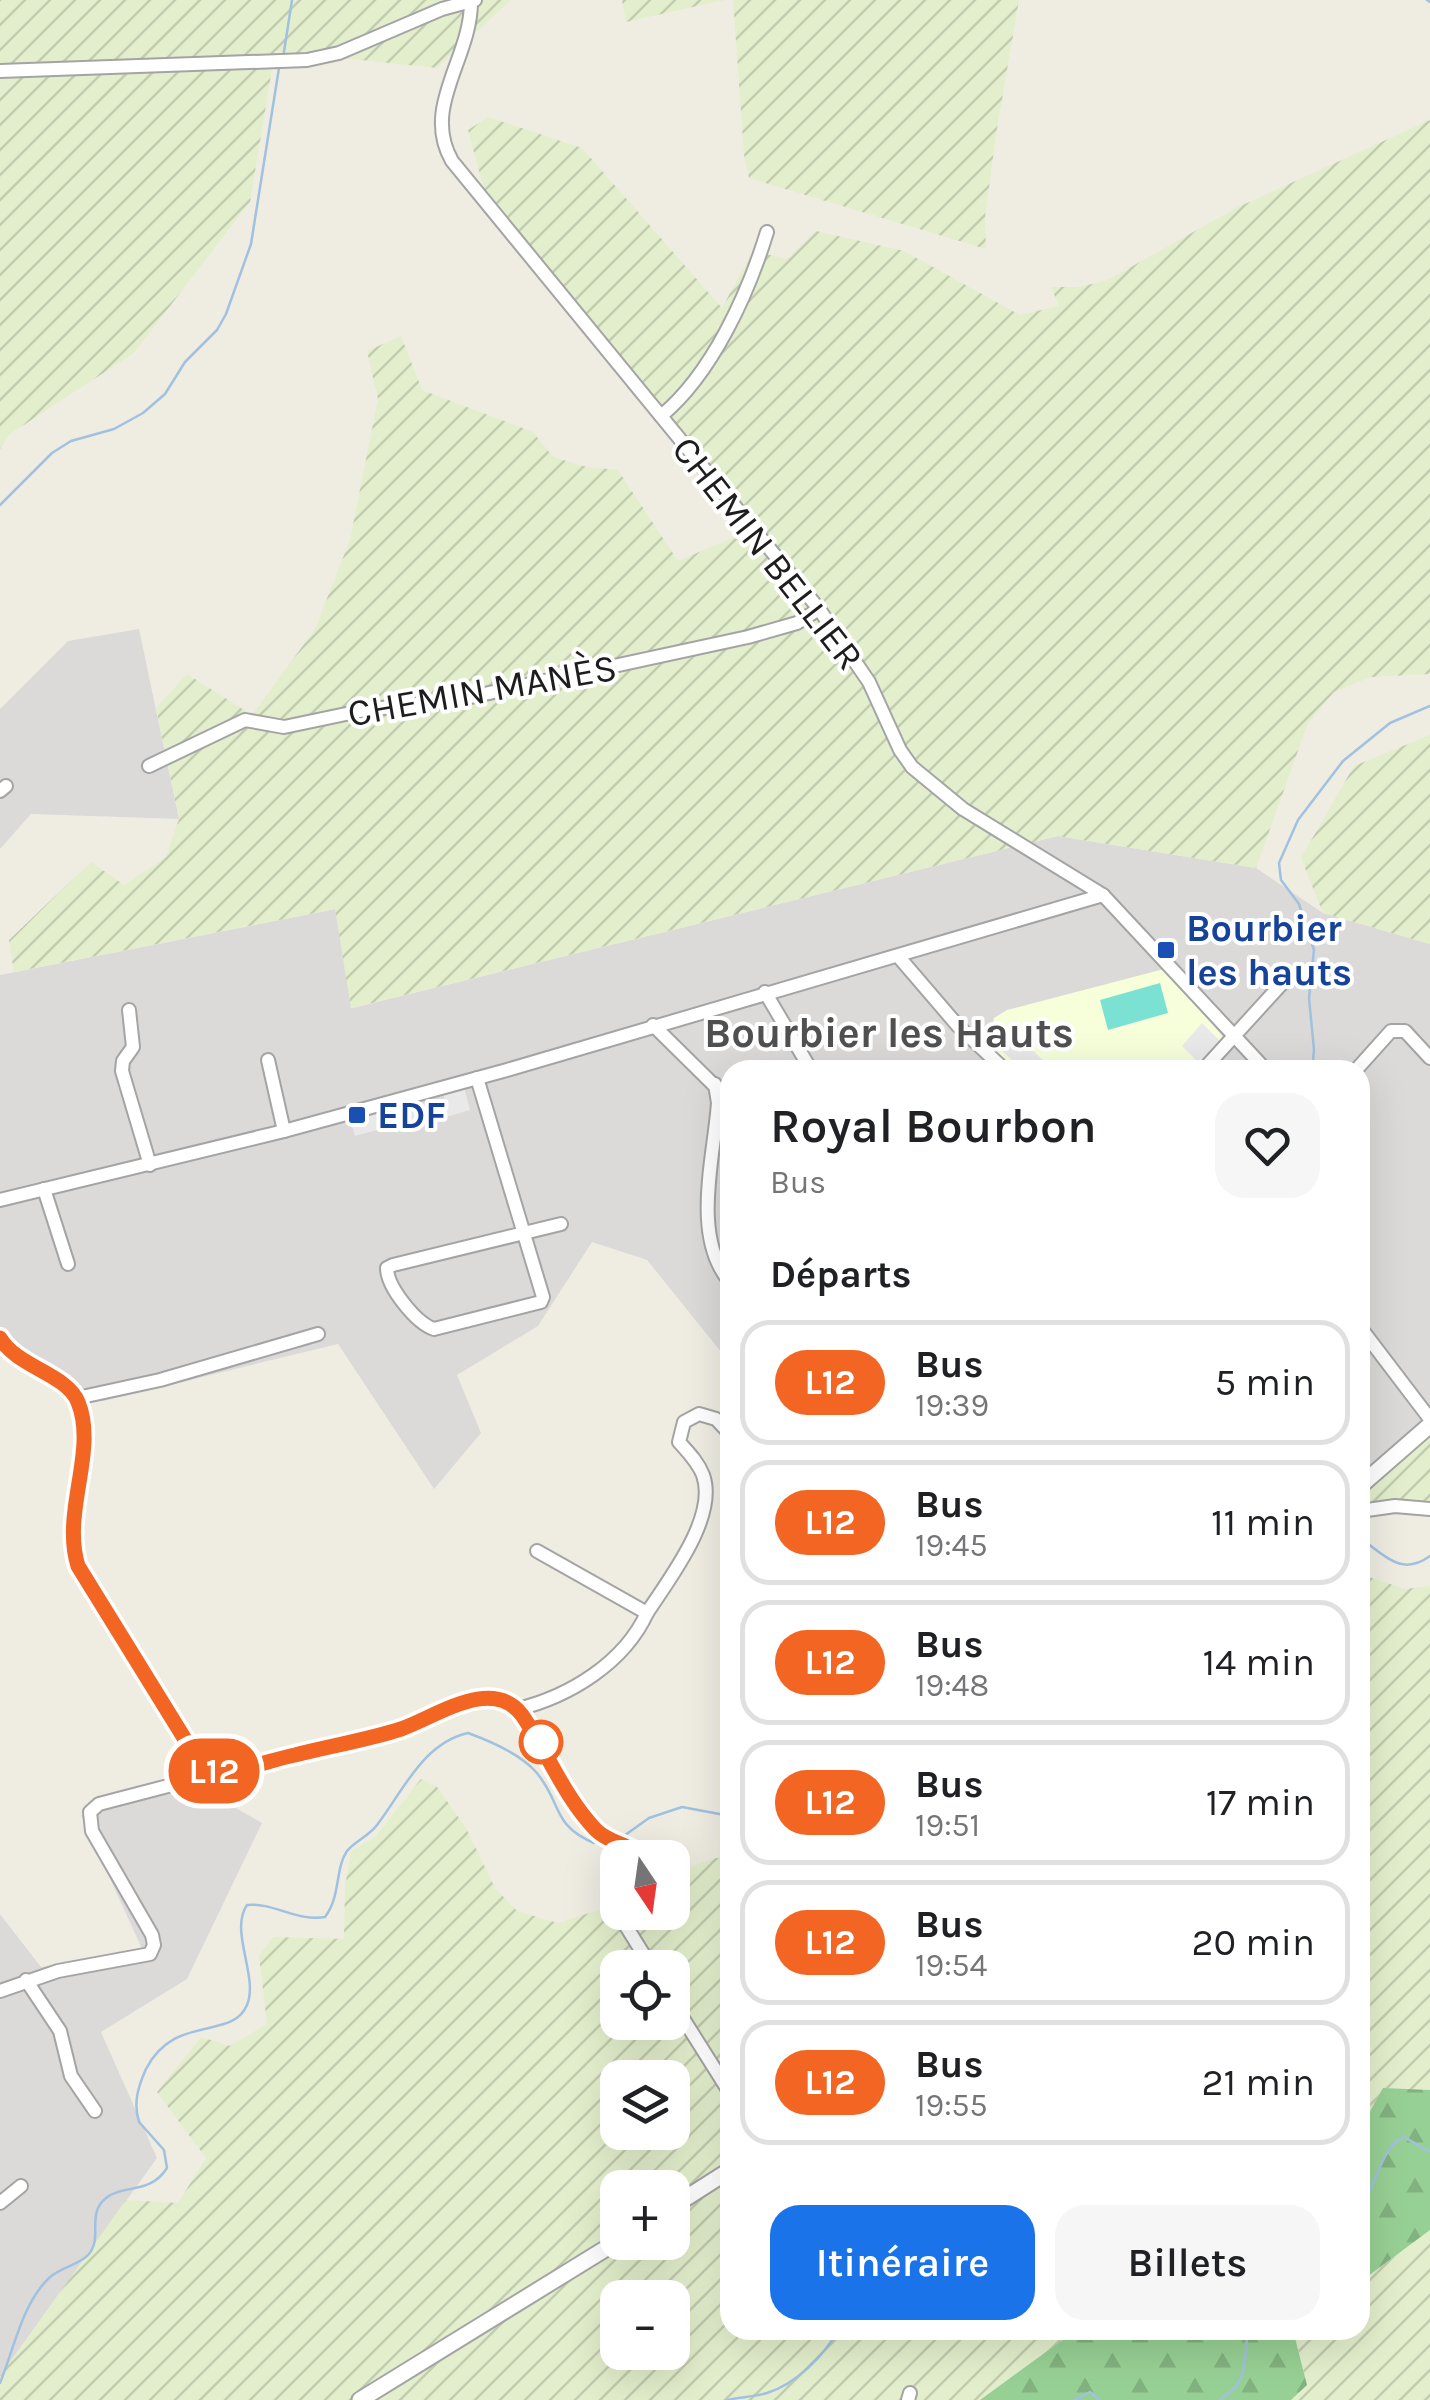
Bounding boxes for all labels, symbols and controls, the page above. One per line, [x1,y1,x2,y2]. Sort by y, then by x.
street label: CHEMIN BELLIER [663,428,873,679]
street label: CHEMIN MANÈS [344,644,620,736]
place label: Bourbier les hauts [1186,906,1352,995]
marker: Bourbier les hauts [1155,939,1177,961]
district label: Bourbier les Hauts [704,1008,1074,1058]
place label: EDF [377,1093,446,1138]
button: heart [1215,1093,1320,1198]
text: Royal Bourbon [770,1098,1097,1154]
marker: EDF [346,1104,368,1126]
text: Bus [770,1164,826,1201]
text: Départs [770,1252,912,1297]
text: Bus [915,1342,984,1387]
text: 5 min [1215,1360,1315,1405]
text: L12 [805,1362,855,1403]
text: 19:39 [915,1387,989,1424]
text: Bus [915,1482,984,1527]
text: 11 min [1211,1500,1315,1545]
text: L12 [805,1502,855,1543]
text: 19:45 [915,1527,987,1564]
text: Bus [915,1622,984,1667]
text: 14 min [1202,1640,1315,1685]
text: L12 [805,1642,855,1683]
text: 19:48 [915,1667,989,1704]
unlabelled marker [520,1721,562,1763]
line badge: L12 [156,1738,272,1804]
text: L12 [189,1751,239,1792]
text: Bus [915,1762,984,1807]
text: 17 min [1206,1780,1315,1825]
text: L12 [805,1782,855,1823]
text: 19:51 [915,1807,980,1844]
north arrow [600,1840,690,1930]
map controls [600,1840,690,2370]
text: Bus [915,1902,984,1947]
text: 20 min [1192,1920,1315,1965]
text: L12 [805,1922,855,1963]
text: 19:54 [915,1947,987,1984]
button: locate [600,1950,690,2040]
text: Bus [915,2042,984,2087]
button: layers [600,2060,690,2150]
text: 21 min [1202,2060,1315,2105]
text: L12 [805,2062,855,2103]
text: 19:55 [915,2087,988,2124]
button: + [600,2170,690,2260]
button: Itinéraire [770,2205,1035,2320]
button: Billets [1055,2205,1320,2320]
button: − [600,2280,690,2370]

